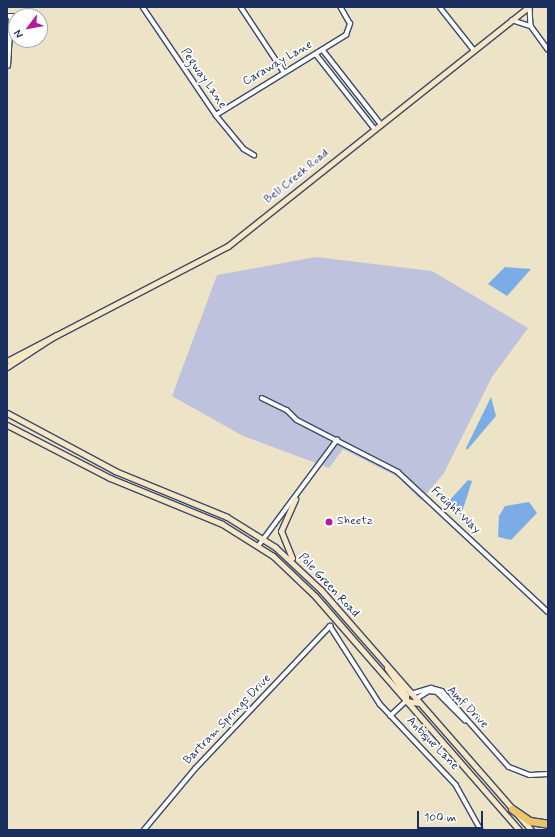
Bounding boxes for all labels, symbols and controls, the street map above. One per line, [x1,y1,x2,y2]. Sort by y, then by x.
north arrow [8,8,48,48]
text: N [11,27,27,41]
street label: Caraway Lane [241,39,315,89]
street label: Pegway Lane [178,47,228,111]
street label: Bell Creek Road [262,146,332,208]
street label: Freight Way [427,484,483,538]
place label: Sheetz [337,515,373,529]
marker: Sheetz [324,517,334,527]
street label: Pole Green Road [294,551,362,621]
street label: Bartram Springs Drive [183,673,273,767]
street label: Amf Drive [444,684,490,732]
street label: Antique Lane [403,715,461,773]
scale bar [419,803,485,829]
text: 100 m [424,810,456,826]

